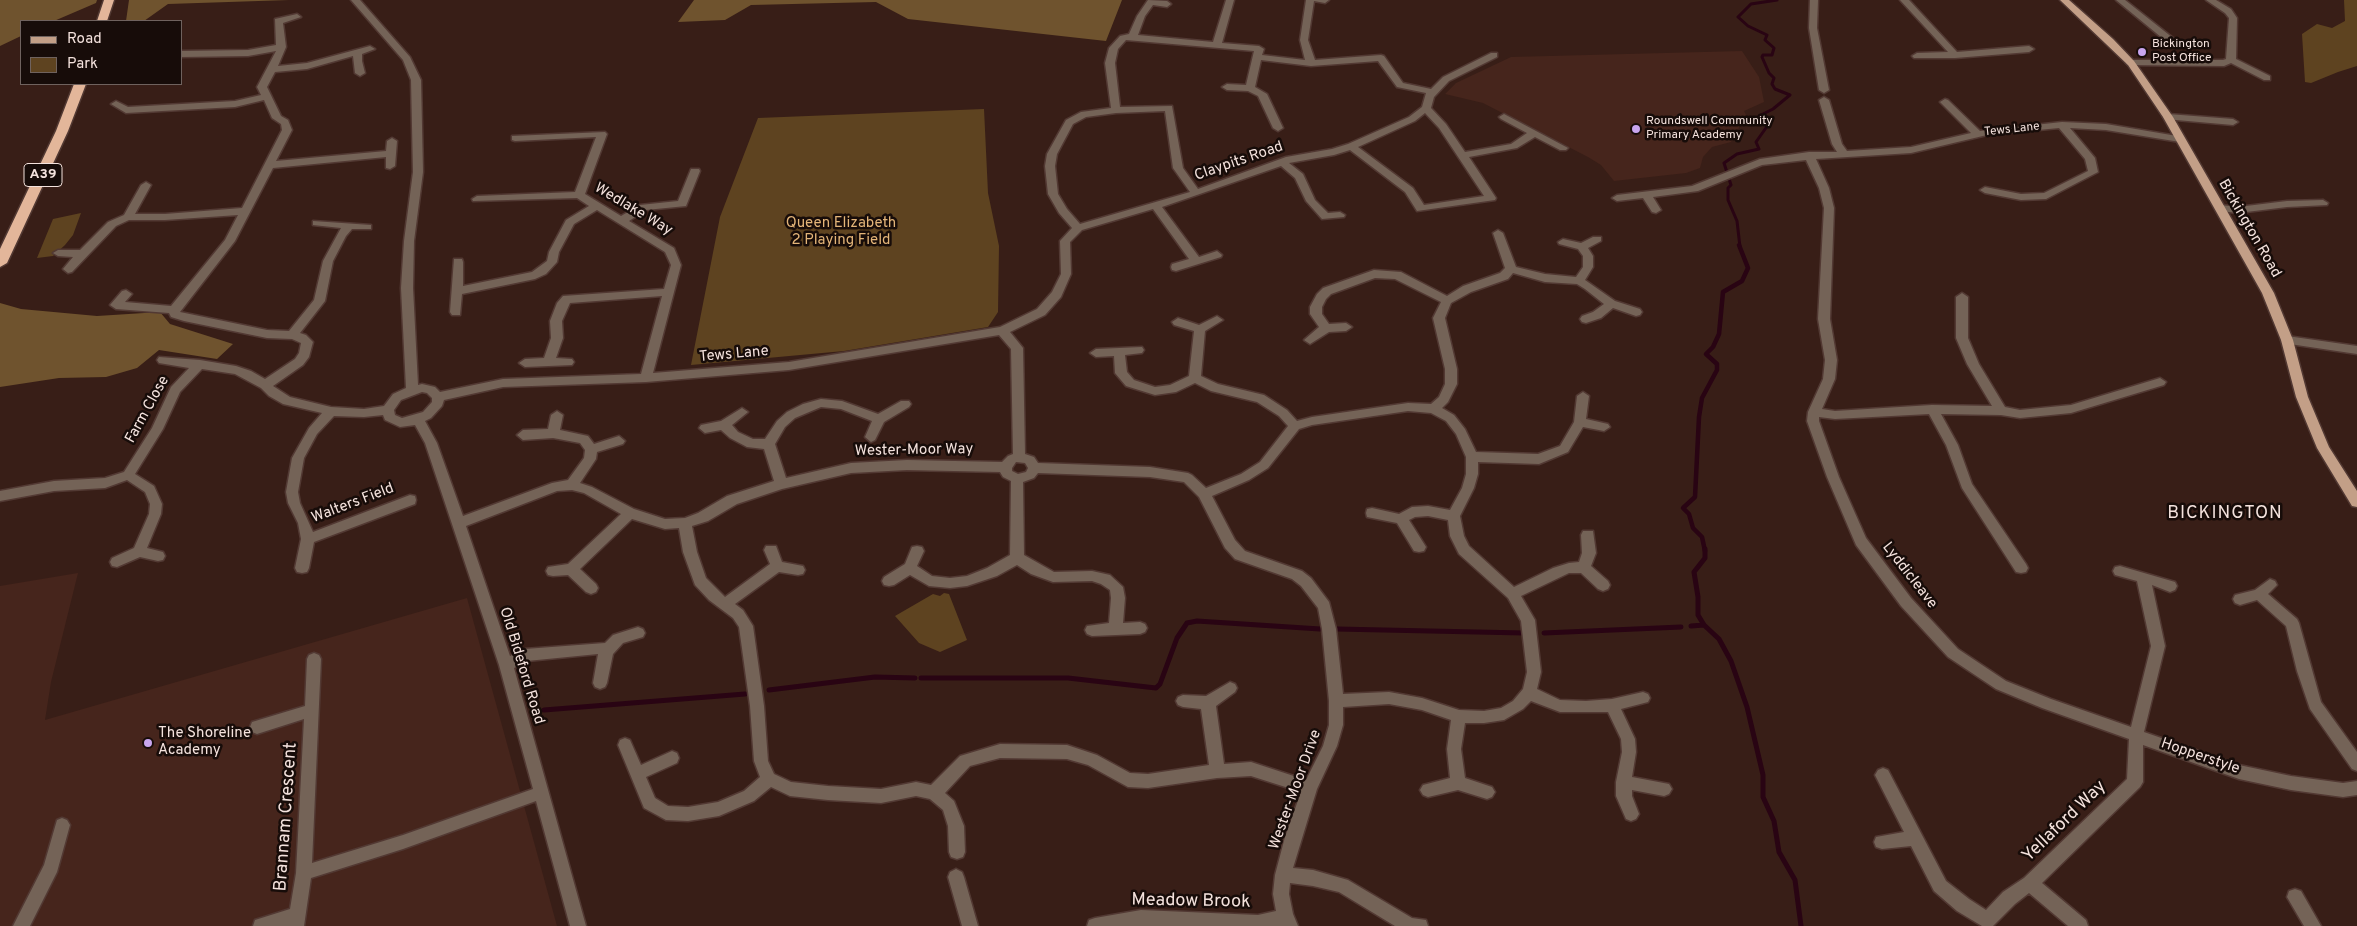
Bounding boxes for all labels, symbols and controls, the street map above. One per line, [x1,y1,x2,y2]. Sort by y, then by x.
legend [20,20,182,85]
text: Road [67,30,102,49]
place label: Bickington Post Office [2152,38,2211,66]
marker: Bickington Post Office [2136,46,2148,58]
text: Park [67,55,98,74]
place label: Roundswell Community Primary Academy [1646,115,1773,143]
street label: Tews Lane [1984,120,2040,140]
marker: Roundswell Community Primary Academy [1630,123,1642,135]
street label: Claypits Road [1192,138,1286,186]
road number: A39 [24,164,62,186]
street label: Bickington Road [2214,177,2284,281]
street label: Wedlake Way [591,180,675,240]
park label: Queen Elizabeth 2 Playing Field [786,215,896,250]
street label: Tews Lane [698,343,770,367]
street label: Farm Close [122,373,174,447]
street label: Wester-Moor Way [855,441,973,461]
street label: Walters Field [309,480,397,528]
district label: BICKINGTON [2166,503,2284,525]
street label: Lyddicleave [1878,539,1940,613]
street label: Old Bideford Road [495,605,547,727]
place label: The Shoreline Academy [158,725,251,760]
street label: Wester-Moor Drive [1266,728,1326,852]
street label: Hopperstyle [2158,735,2242,779]
marker: The Shoreline Academy [142,737,154,749]
street label: Brannam Crescent [271,742,303,892]
street label: Yellaford Way [2018,777,2112,867]
street label: Meadow Brook [1131,890,1251,914]

